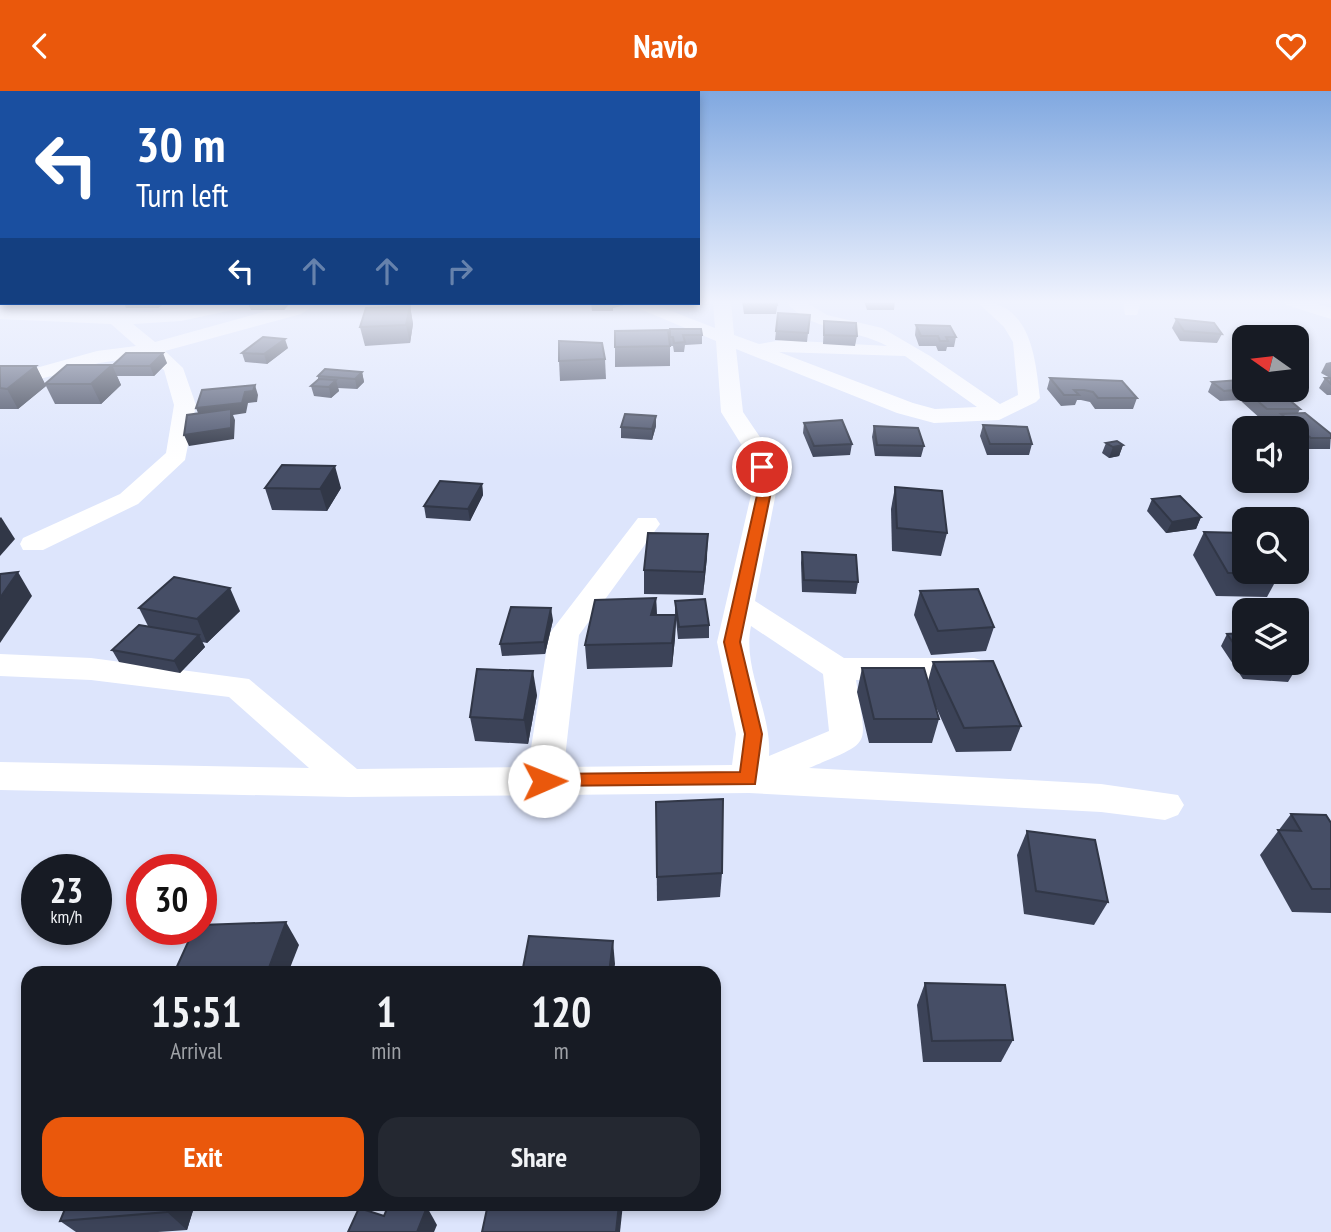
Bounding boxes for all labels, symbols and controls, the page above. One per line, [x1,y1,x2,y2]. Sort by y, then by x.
text: Navio [633,25,698,67]
icon: back [21,27,59,65]
icon: heart [1272,27,1310,65]
text: 30 m [136,112,225,176]
icon: left [21,119,112,210]
text: Turn left [136,174,228,216]
icon: left [222,252,260,290]
icon: ahead [295,252,333,290]
icon: ahead [368,252,406,290]
icon: right [441,252,479,290]
north arrow [1232,325,1309,403]
map controls [1232,325,1309,675]
button: sound [1232,416,1309,493]
pin [732,437,792,497]
icon: arrive [743,448,781,486]
button: search [1232,507,1309,584]
button: layers [1232,598,1309,675]
position arrow [507,744,581,818]
speed limit sign: 30 [126,854,217,945]
text: 23 [50,867,83,913]
text: km/h [51,905,82,928]
text: 15:51 [151,984,242,1039]
text: 1 [376,984,396,1039]
text: 120 [531,984,591,1039]
text: Arrival [170,1036,222,1065]
text: min [371,1036,401,1065]
text: m [554,1036,569,1065]
button: Exit [42,1117,364,1197]
button: Share [378,1117,700,1197]

